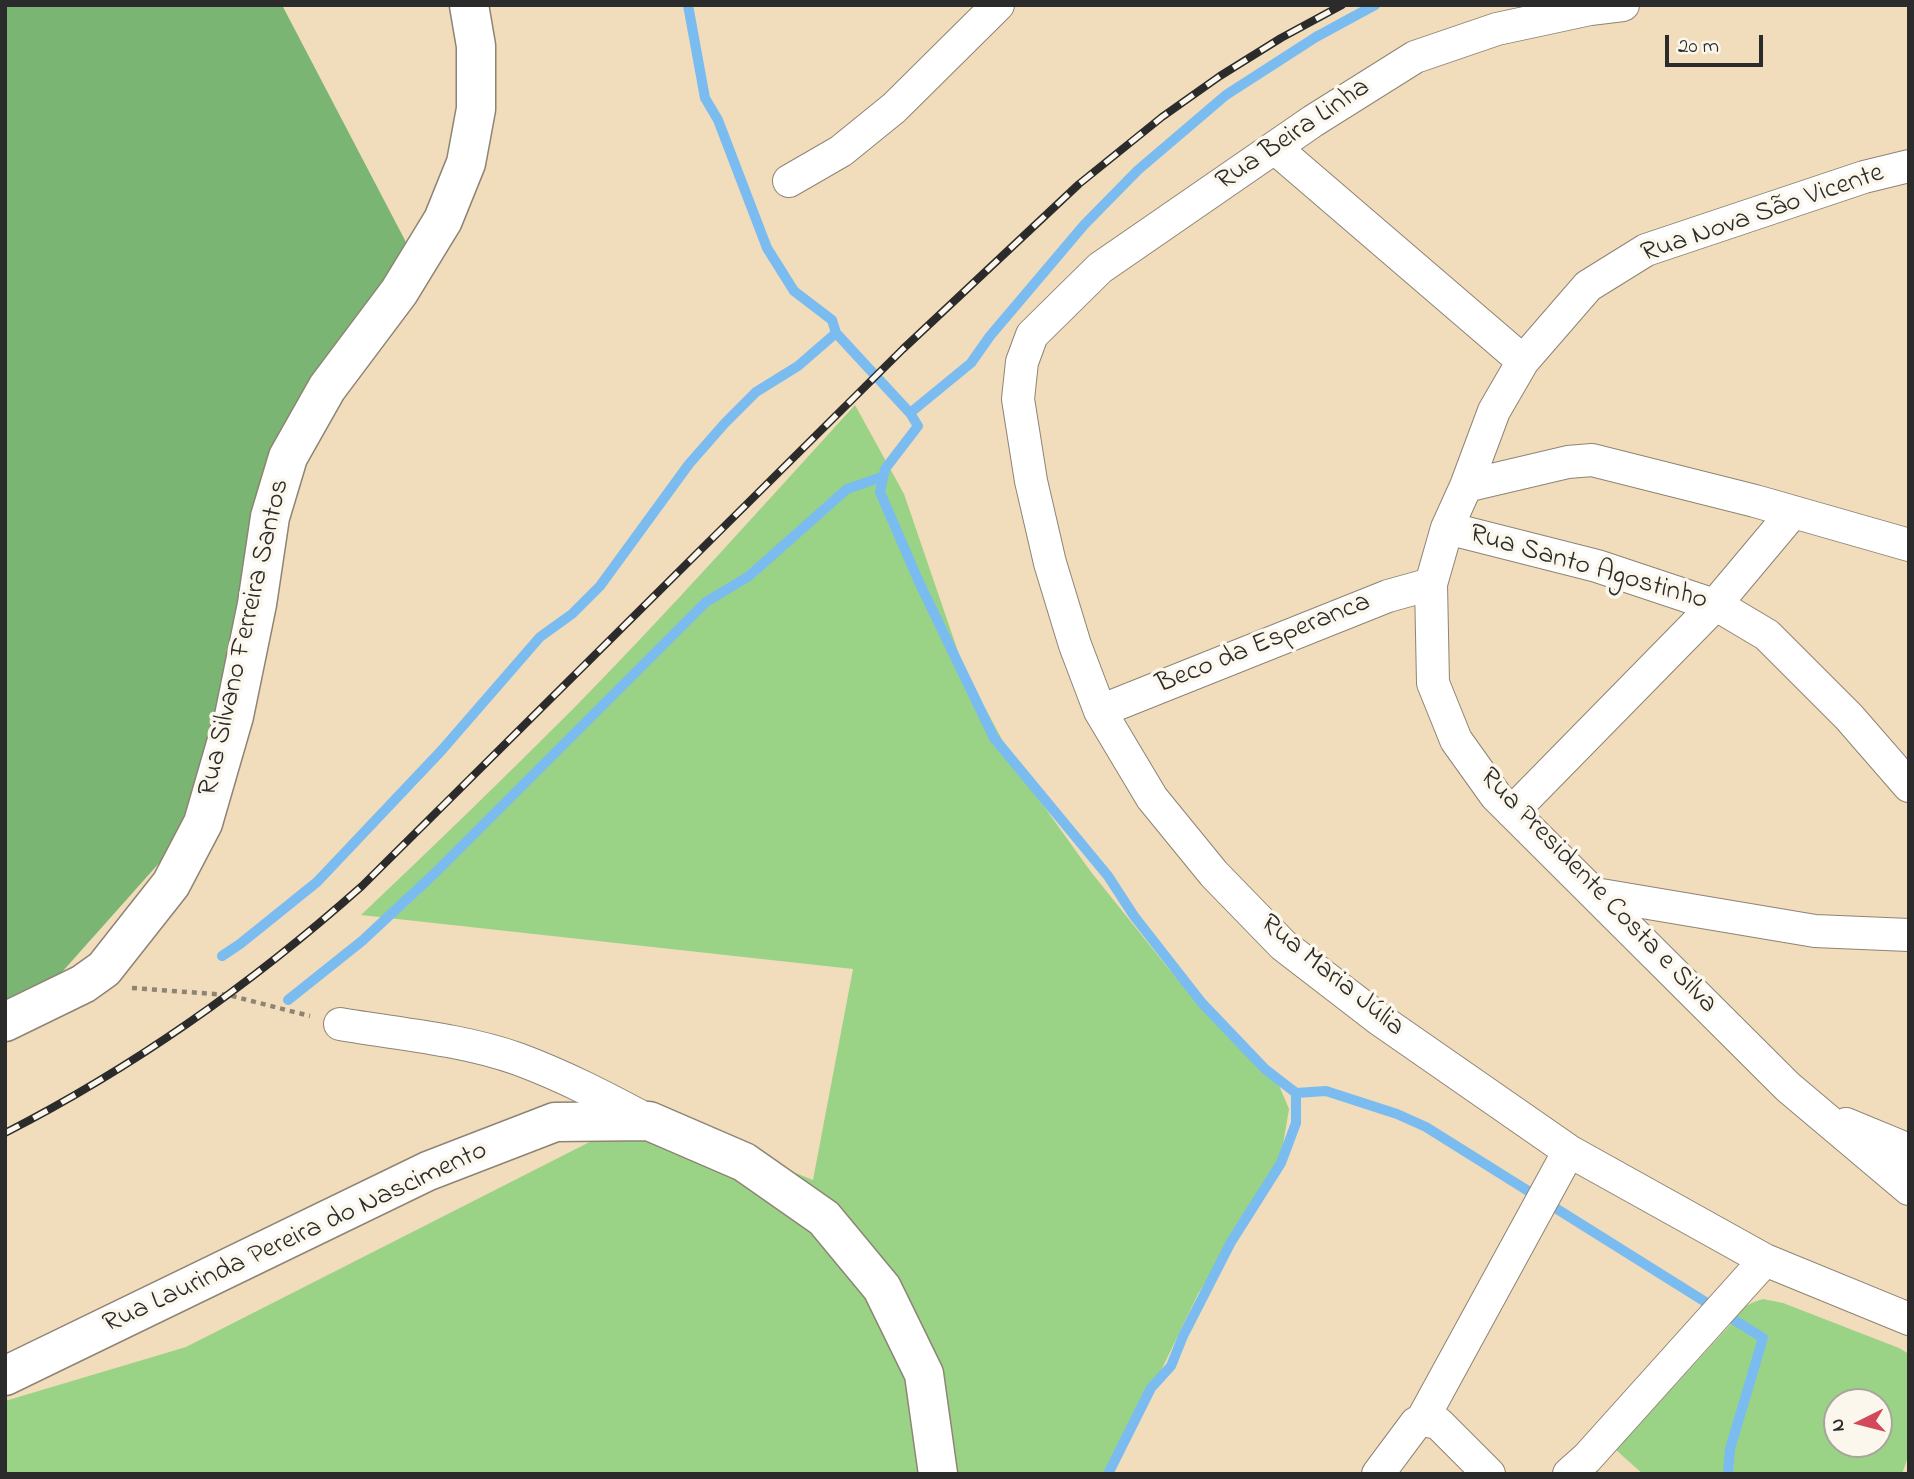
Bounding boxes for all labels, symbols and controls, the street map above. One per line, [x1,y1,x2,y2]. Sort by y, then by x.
scale bar [1669,21,1767,65]
text: 20 m [1678,32,1719,62]
street label: Rua Beira Linha [1211,72,1377,200]
street label: Rua Nova São Vicente [1637,158,1889,272]
street label: Rua Silvano Ferreira Santos [193,476,299,800]
street label: Rua Santo Agostinho [1465,519,1711,619]
street label: Beco da Esperanca [1152,587,1376,703]
street label: Rua Presidente Costa e Silva [1471,762,1723,1022]
street label: Rua Maria Júlia [1252,909,1410,1045]
street label: Rua Laurinda Pereira do Nascimento [99,1135,493,1343]
north arrow [1823,1388,1893,1458]
text: N [1825,1417,1853,1433]

